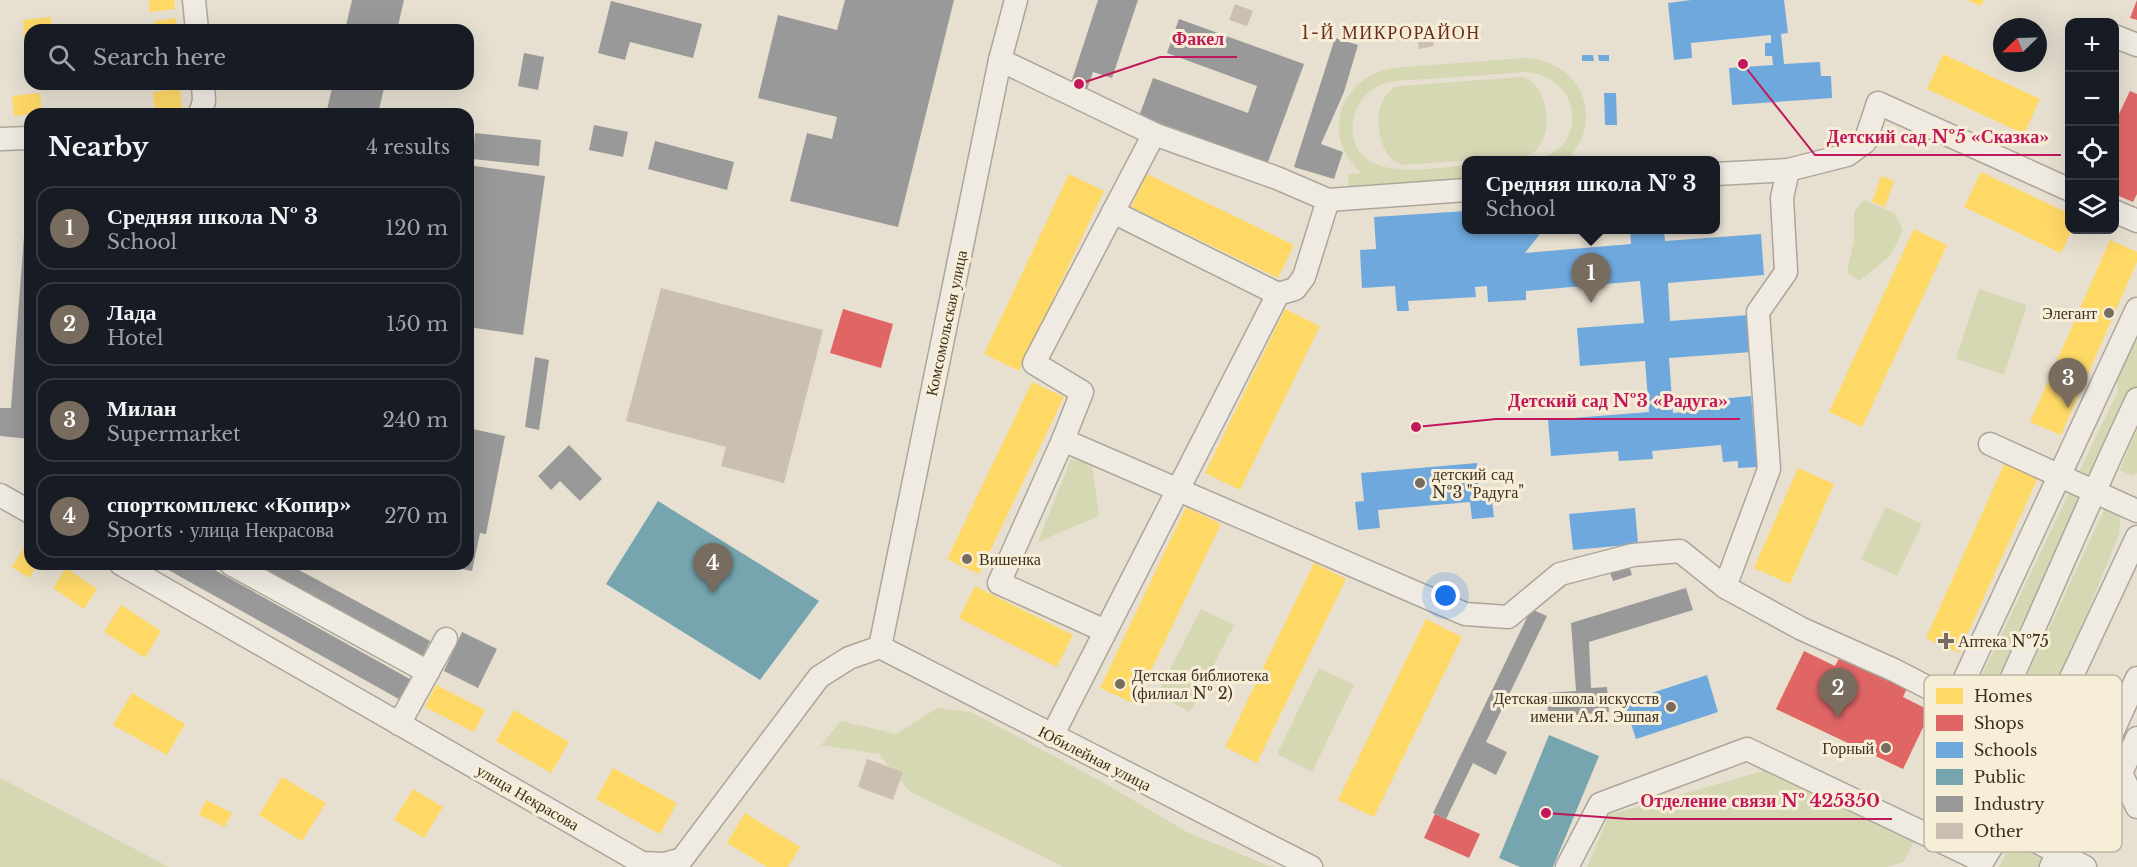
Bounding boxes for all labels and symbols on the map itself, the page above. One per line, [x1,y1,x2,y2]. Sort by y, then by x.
north arrow [1993,18,2047,72]
callout: Факел [1160,21,1237,57]
district label: 1-Й МИКРОРАЙОН [1301,22,1481,44]
text: Факел [1172,28,1224,50]
callout: Детский сад №5 «Сказка» [1815,119,2061,155]
text: Детский сад №5 «Сказка» [1827,126,2049,148]
street label: Комсомольская улица [921,248,971,398]
pin: 1 [1572,254,1610,303]
place label: Элегант [2042,303,2097,323]
marker: Элегант [2102,306,2116,320]
pin: 3 [2048,358,2088,408]
callout: Детский сад №3 «Радуга» [1496,383,1740,419]
text: Детский сад №3 «Радуга» [1508,390,1728,412]
place label: детский сад №3 "Радуга" [1432,464,1524,502]
marker: детский сад №3 "Радуга" [1413,476,1427,490]
pin: 4 [694,544,732,593]
place label: Вишенка [979,549,1041,569]
marker: Вишенка [960,552,974,566]
your location [1431,581,1460,610]
place label: Аптека №75 [1958,631,2049,651]
marker: Аптека №75 [1939,634,1953,648]
place label: Детская библиотека (филиал № 2) [1132,665,1269,703]
pin: 2 [1818,668,1858,718]
legend [1924,675,2122,852]
marker: Детская библиотека (филиал № 2) [1113,677,1127,691]
text: Homes [1974,686,2032,706]
place label: Детская школа искусств имени А.Я. Эшпая [1493,688,1660,726]
marker: Детская школа искусств имени А.Я. Эшпая [1664,700,1678,714]
text: Shops [1974,713,2024,733]
street label: Юбилейная улица [1035,721,1155,795]
place label: Горный [1822,738,1874,758]
text: Schools [1974,740,2037,760]
marker: Горный [1879,741,1893,755]
street label: улица Некрасова [473,760,583,834]
text: Public [1974,767,2026,787]
callout: Отделение связи № 425350 [1628,783,1892,819]
text: Отделение связи № 425350 [1640,790,1880,812]
text: Industry [1974,794,2045,814]
text: Other [1974,821,2023,841]

